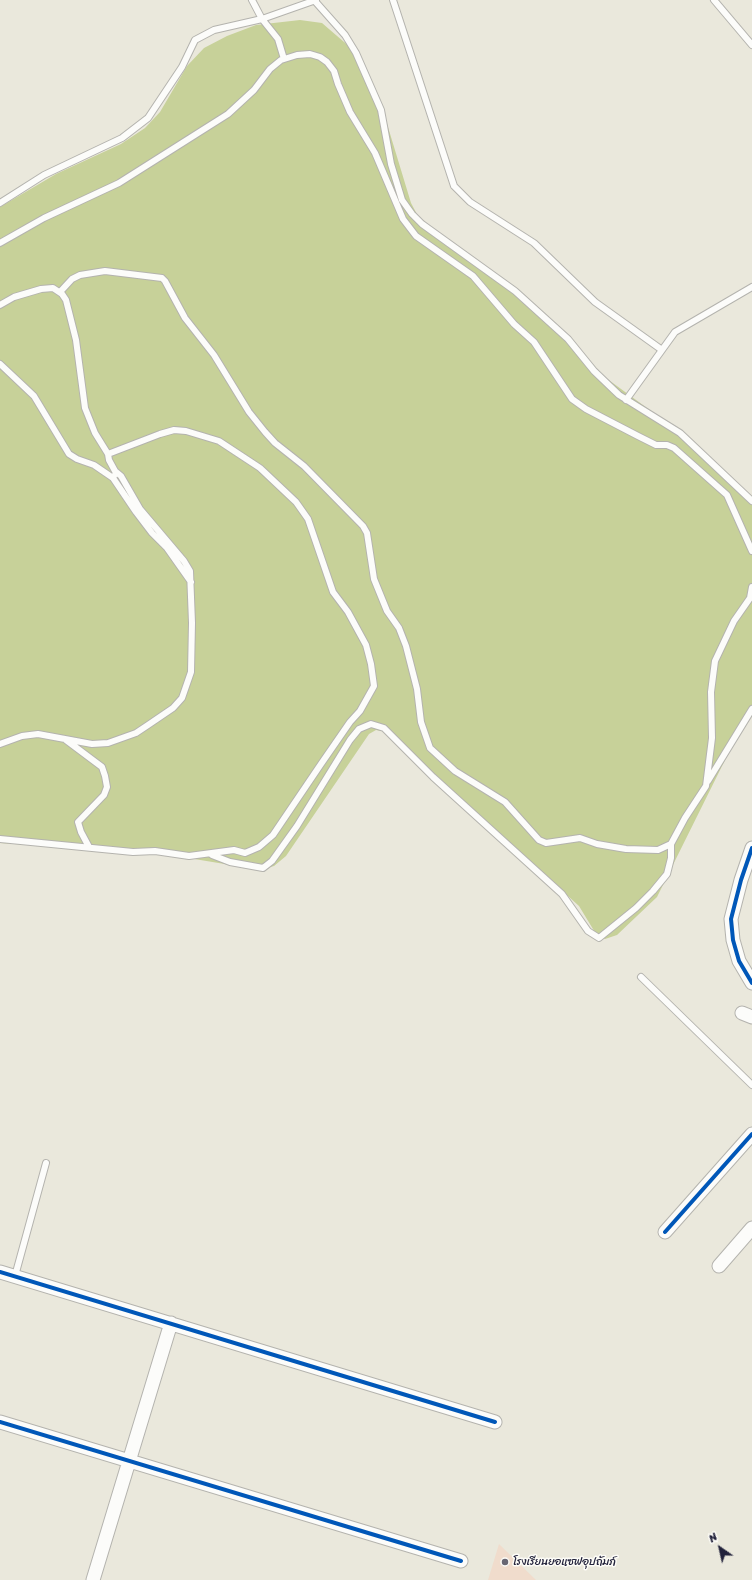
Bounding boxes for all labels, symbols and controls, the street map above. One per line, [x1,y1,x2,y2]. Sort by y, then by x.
north arrow [700,1528,740,1568]
text: N [705,1528,721,1548]
place label: โรงเรียนยอแซฟอุปถัมภ์ [513,1555,616,1569]
marker: โรงเรียนยอแซฟอุปถัมภ์ [500,1557,510,1567]

